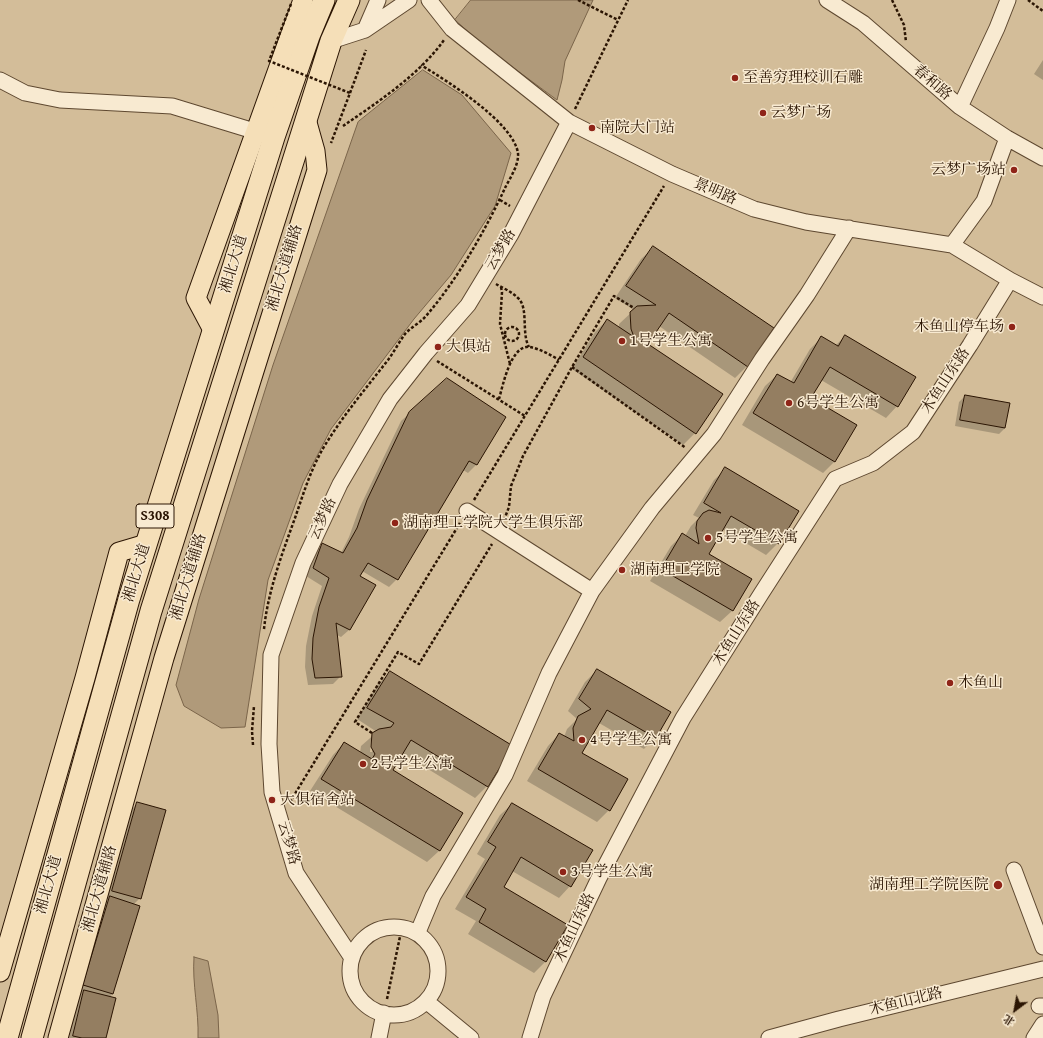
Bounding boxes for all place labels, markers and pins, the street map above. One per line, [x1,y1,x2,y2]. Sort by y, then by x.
place label: 至善穷理校训石雕 [743,69,863,87]
marker: 至善穷理校训石雕 [730,73,740,83]
place label: 云梦广场 [771,104,831,122]
marker: 云梦广场 [758,108,768,118]
place label: 南院大门站 [600,119,675,137]
marker: 南院大门站 [587,123,597,133]
place label: 云梦广场站 [931,161,1006,179]
marker: 云梦广场站 [1009,165,1019,175]
place label: 木鱼山停车场 [914,318,1004,336]
marker: 木鱼山停车场 [1007,322,1017,332]
place label: 1号学生公寓 [630,332,712,350]
marker: 1号学生公寓 [617,336,627,346]
place label: 大俱站 [446,338,491,356]
marker: 大俱站 [433,342,443,352]
place label: 6号学生公寓 [797,394,879,412]
marker: 6号学生公寓 [784,398,794,408]
place label: 湖南理工学院大学生俱乐部 [403,514,583,532]
marker: 湖南理工学院大学生俱乐部 [390,518,400,528]
place label: 5号学生公寓 [716,529,798,547]
marker: 5号学生公寓 [703,533,713,543]
place label: 湖南理工学院 [630,561,720,579]
marker: 湖南理工学院 [617,565,627,575]
place label: 木鱼山 [958,674,1003,692]
marker: 木鱼山 [945,678,955,688]
place label: 4号学生公寓 [590,731,672,749]
marker: 4号学生公寓 [577,735,587,745]
place label: 2号学生公寓 [371,755,453,773]
marker: 2号学生公寓 [358,759,368,769]
place label: 大俱宿舍站 [280,791,355,809]
marker: 大俱宿舍站 [267,795,277,805]
place label: 3号学生公寓 [571,863,653,881]
marker: 3号学生公寓 [558,867,568,877]
place label: 湖南理工学院医院 [869,876,989,894]
marker: 湖南理工学院医院 [992,879,1004,891]

